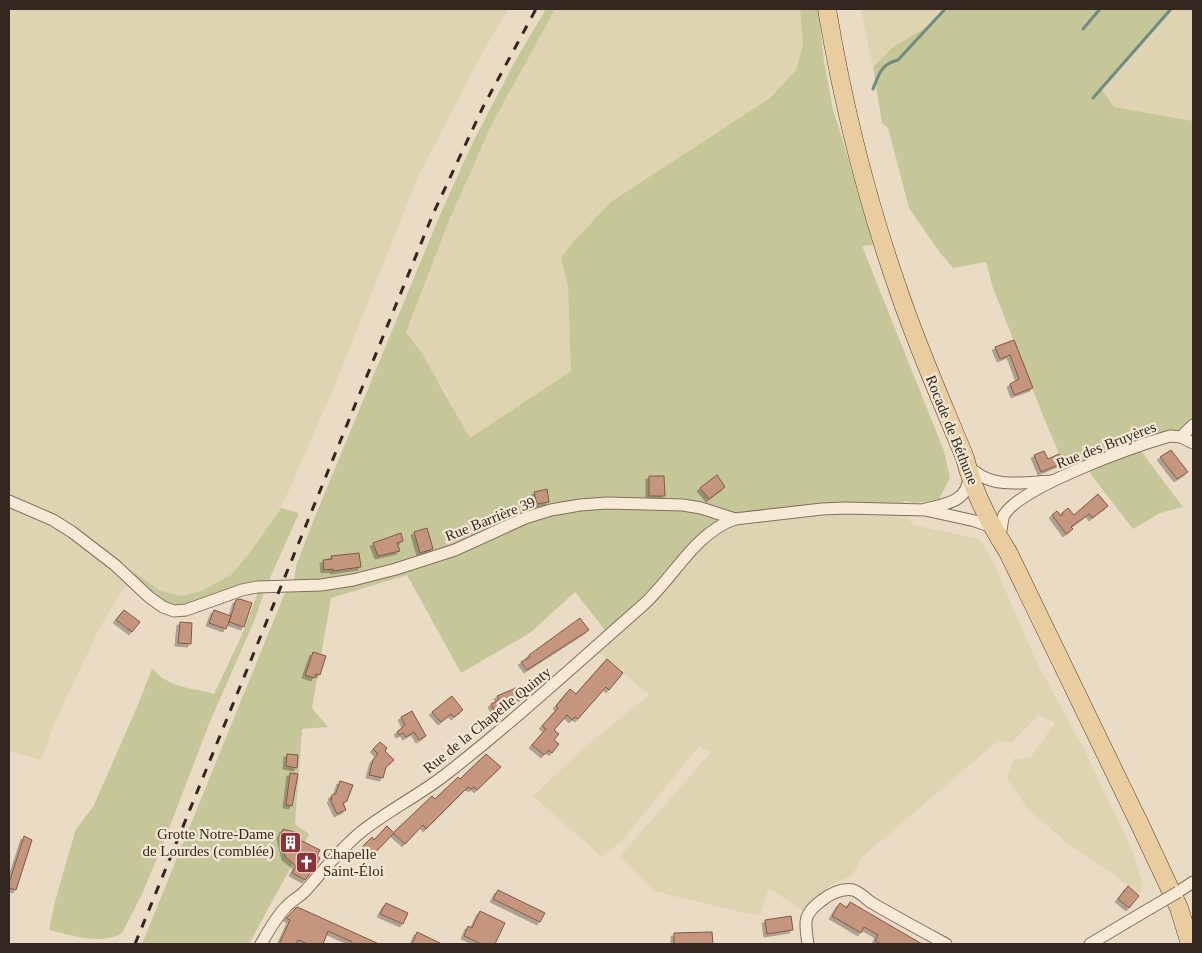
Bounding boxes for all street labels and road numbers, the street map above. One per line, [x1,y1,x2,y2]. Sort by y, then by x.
street label: Rocade de Béthune [923,373,981,487]
street label: Rue des Bruyères [1054,419,1158,471]
street label: Rue Barrière 39 [443,494,537,544]
street label: Rue de la Chapelle Quinty [420,663,554,776]

